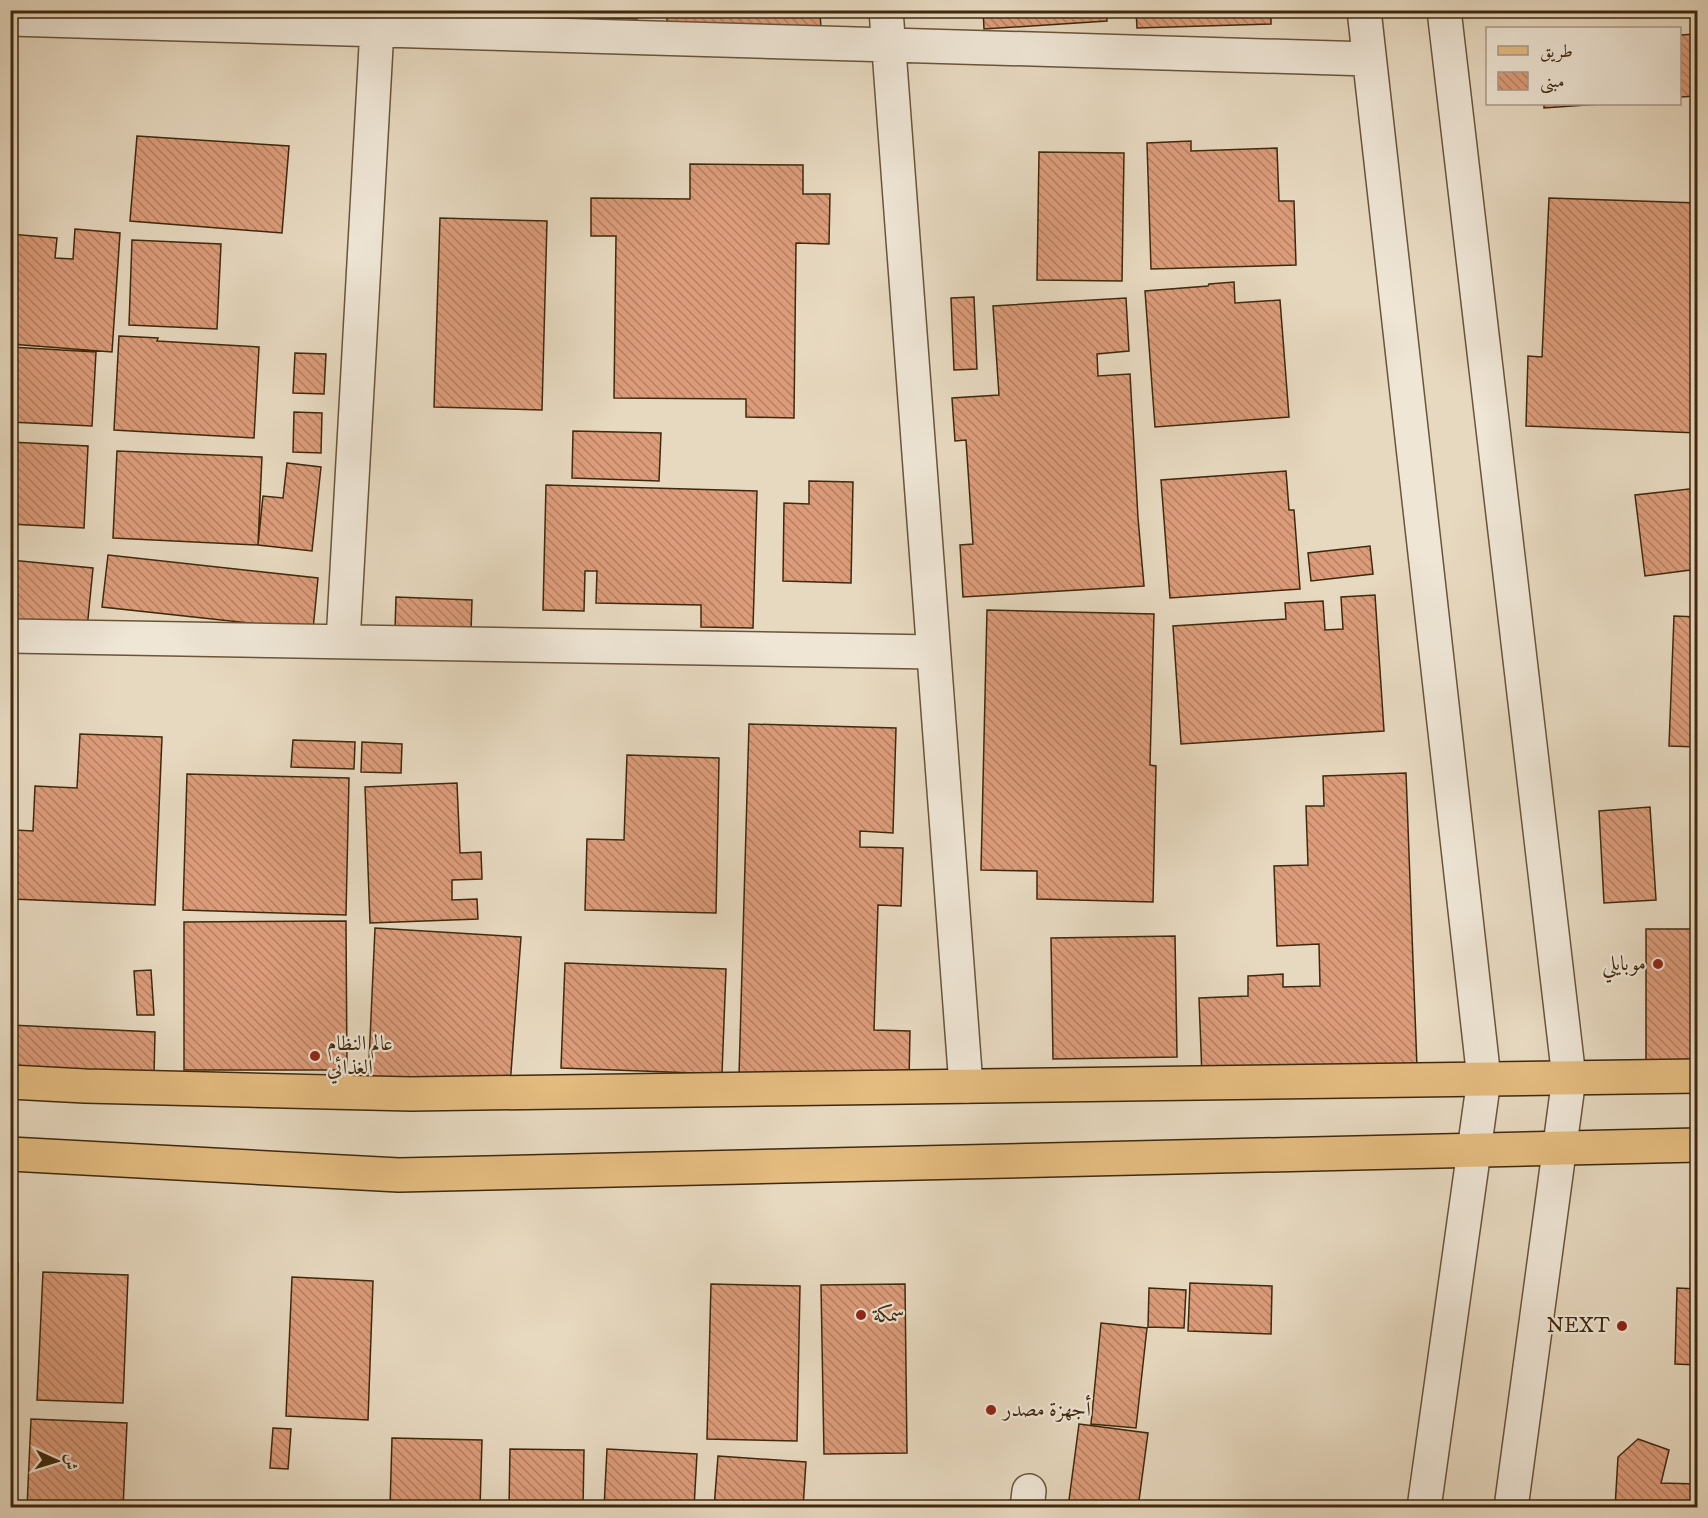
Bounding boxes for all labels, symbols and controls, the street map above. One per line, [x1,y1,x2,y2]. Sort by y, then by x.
legend [1486,27,1681,105]
text: طريق [1540,41,1573,63]
text: مبنى [1540,71,1565,94]
place label: موبايلي [1602,951,1646,983]
marker: موبايلي [1651,957,1665,971]
place label: عالم النظام الغذائي [327,1031,393,1084]
marker: عالم النظام الغذائي [308,1049,322,1063]
place label: سمكة [872,1302,904,1328]
marker: سمكة [854,1308,868,1322]
place label: NEXT [1547,1313,1610,1339]
marker: NEXT [1615,1319,1629,1333]
place label: أجهزة مصدر [1001,1394,1091,1423]
marker: أجهزة مصدر [984,1403,998,1417]
north arrow [27,1431,87,1491]
text: ش [60,1453,81,1471]

